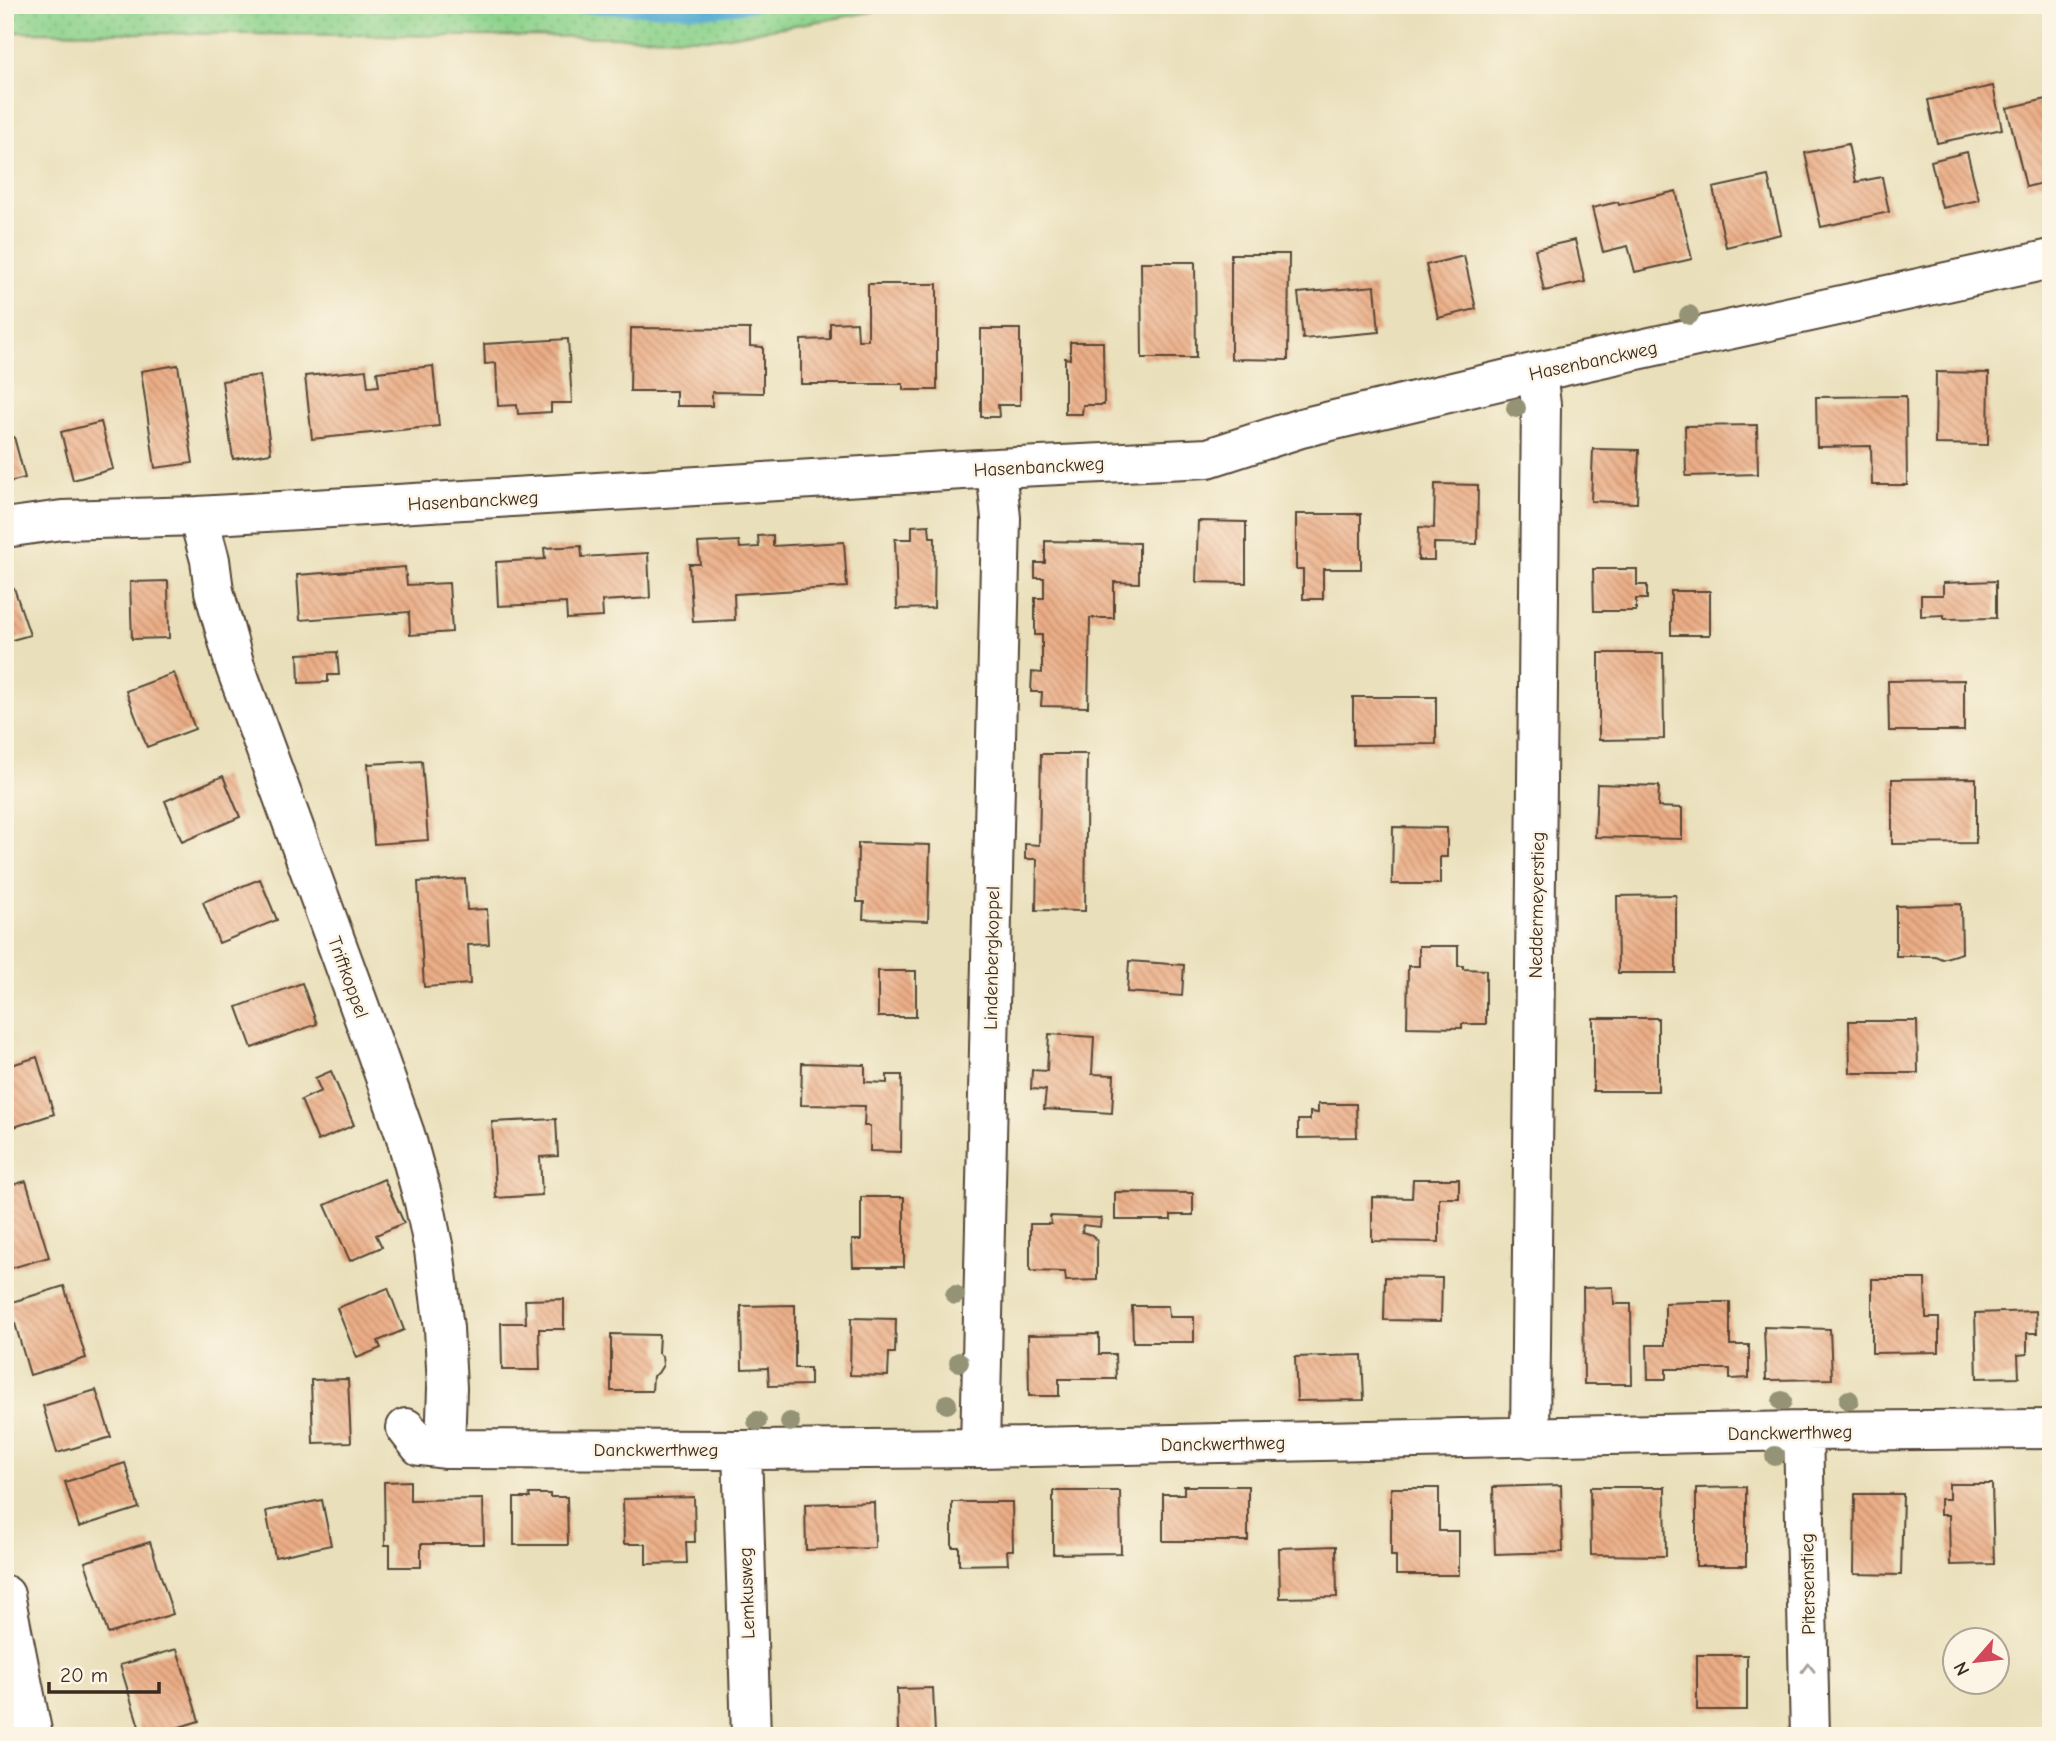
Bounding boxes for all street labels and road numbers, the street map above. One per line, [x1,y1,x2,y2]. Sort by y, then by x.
street label: Hasenbanckweg [1527,337,1659,385]
street label: Hasenbanckweg [973,453,1105,481]
street label: Hasenbanckweg [407,487,539,515]
street label: Neddermeyerstieg [1525,831,1549,979]
street label: Lindenbergkoppel [980,886,1004,1030]
street label: Triftkoppel [323,934,373,1021]
street label: Danckwerthweg [1727,1421,1853,1445]
street label: Danckwerthweg [1160,1432,1286,1456]
street label: Danckwerthweg [594,1439,718,1461]
street label: Pitersenstieg [1796,1533,1820,1635]
street label: Lemkusweg [734,1547,760,1639]

